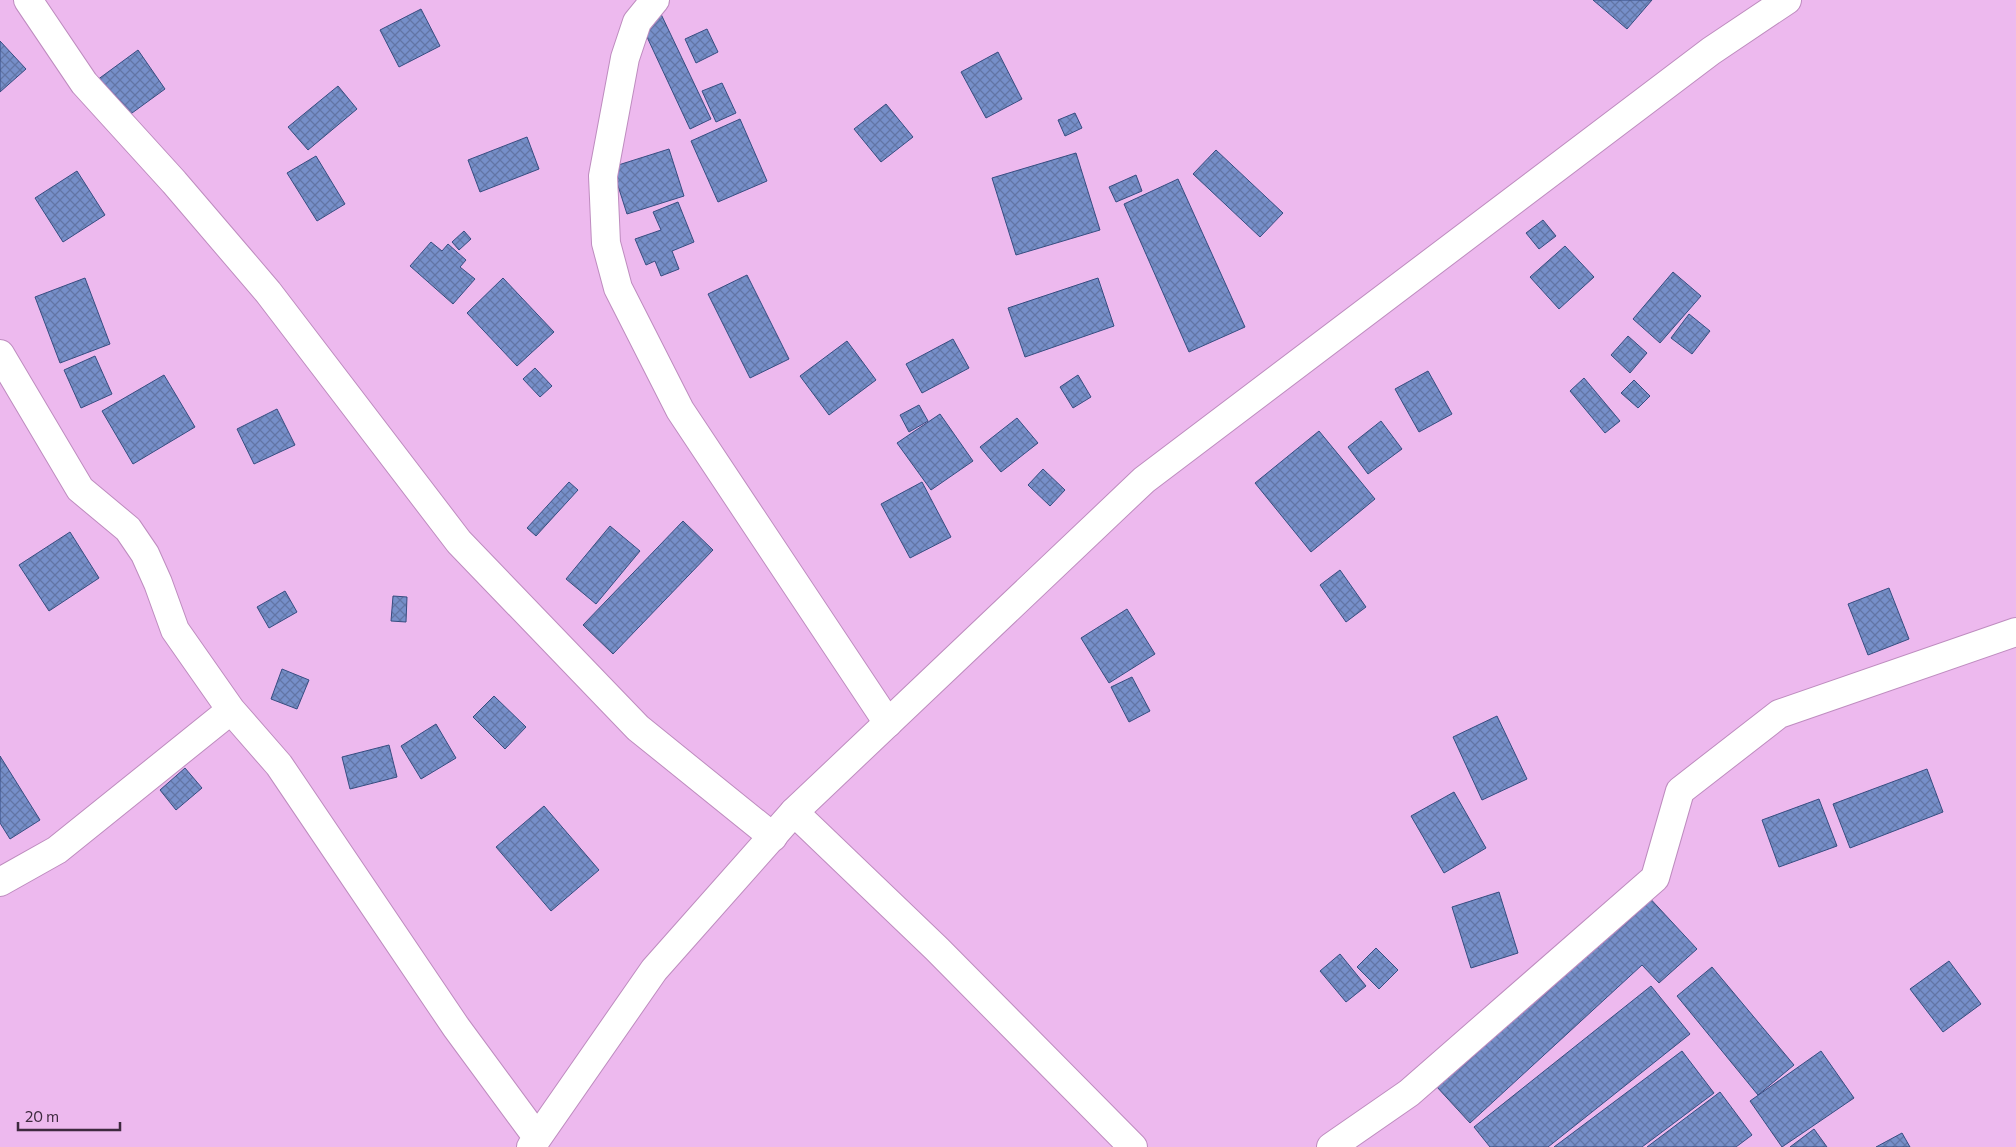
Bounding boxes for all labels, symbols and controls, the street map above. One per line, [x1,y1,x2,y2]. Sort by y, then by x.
scale bar [18,1100,120,1132]
text: 20 m [25,1107,59,1125]

